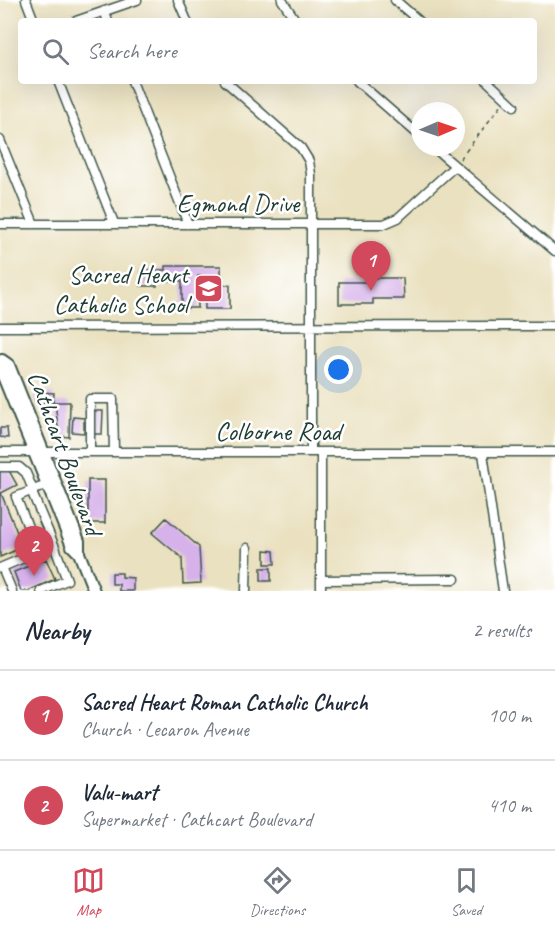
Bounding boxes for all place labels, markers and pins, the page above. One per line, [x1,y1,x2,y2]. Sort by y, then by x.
pin: 1 [352,242,391,291]
place label: Sacred Heart Catholic School [54,258,193,321]
school or university icon: Sacred Heart Catholic School [193,273,225,305]
pin: 2 [15,526,54,576]

